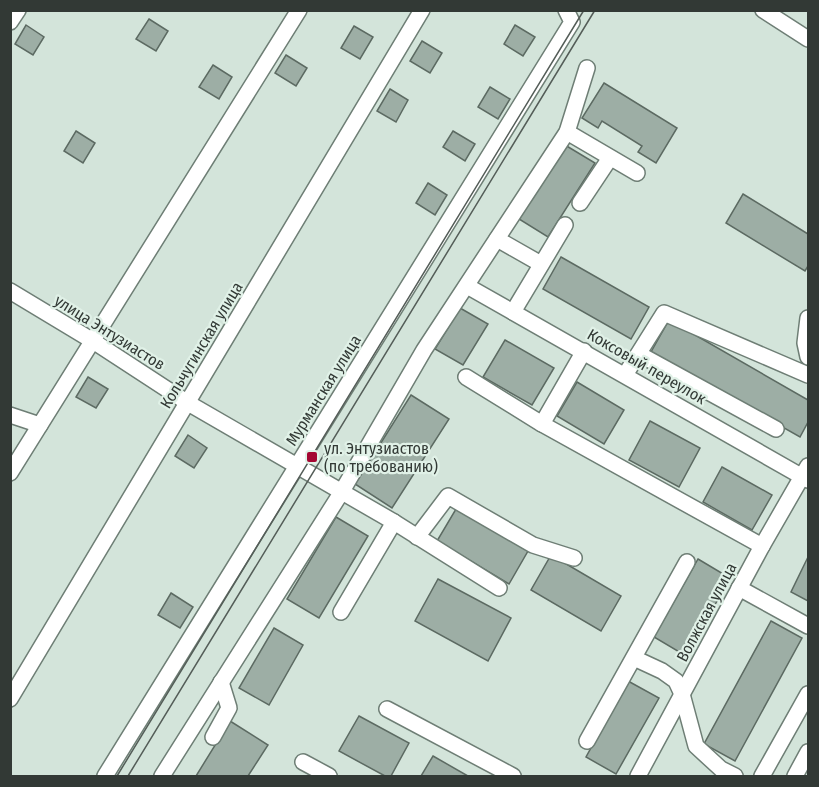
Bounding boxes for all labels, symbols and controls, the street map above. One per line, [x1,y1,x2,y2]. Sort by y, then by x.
street label: Кольчугинская улица [156,278,247,412]
street label: улица Энтузиастов [51,291,168,374]
street label: Коксовый переулок [584,325,710,408]
street label: Мурманская улица [282,331,365,449]
place label: ул. Энтузиастов (по требованию) [324,439,438,476]
marker: ул. Энтузиастов (по требованию) [305,450,319,464]
street label: Волжская улица [672,559,741,665]

